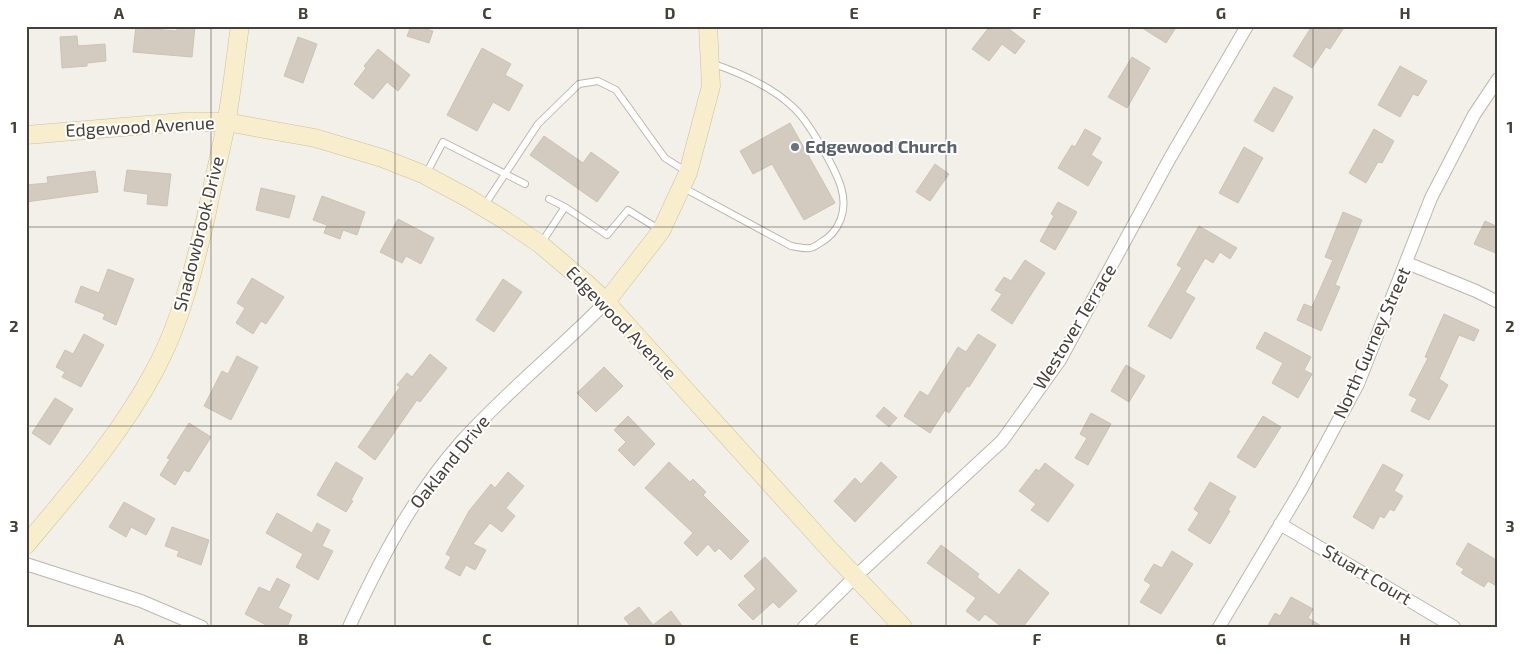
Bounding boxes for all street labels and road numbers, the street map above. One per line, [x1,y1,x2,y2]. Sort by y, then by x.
street label: Edgewood Avenue [65,111,215,141]
street label: Shadowbrook Drive [168,154,228,314]
street label: Westover Terrace [1028,260,1120,393]
street label: Edgewood Avenue [562,261,682,384]
street label: North Gurney Street [1328,263,1414,422]
street label: Oakland Drive [405,410,494,513]
street label: Stuart Court [1319,539,1416,609]

